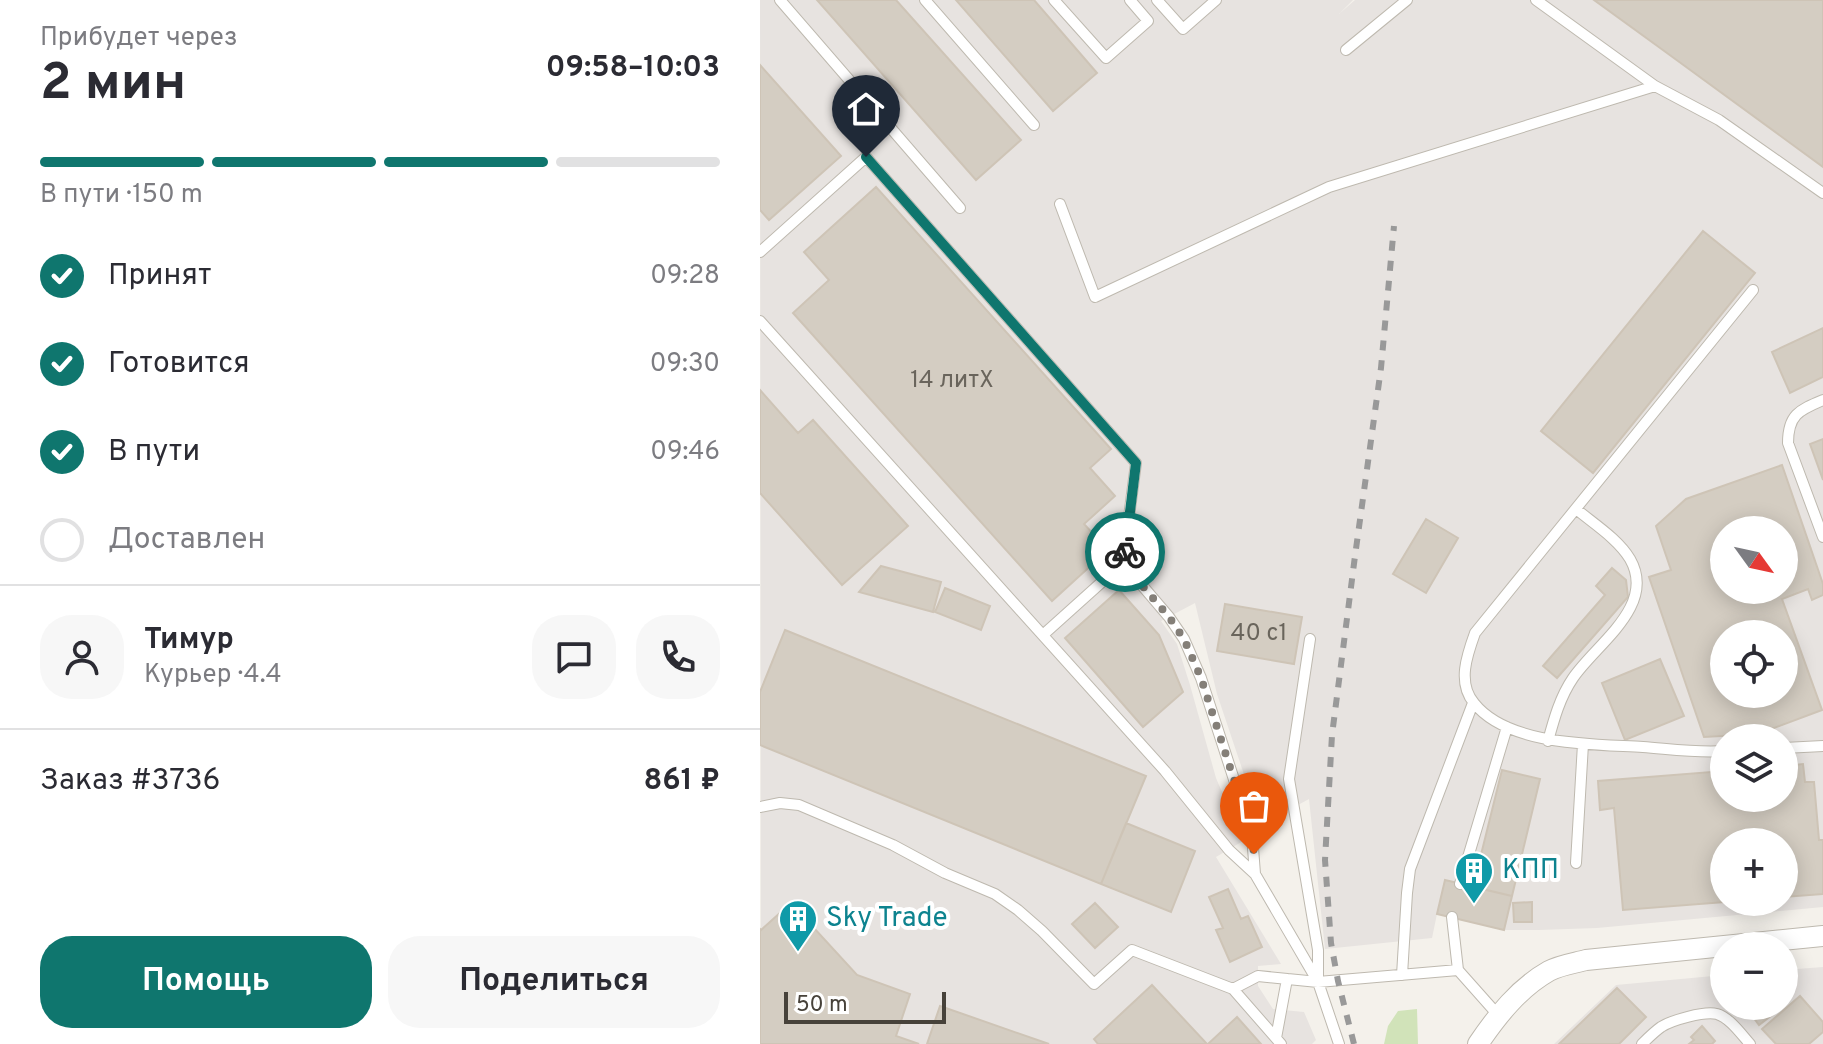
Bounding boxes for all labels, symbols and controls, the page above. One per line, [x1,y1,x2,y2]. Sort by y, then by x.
text: Прибудет через [40,22,238,55]
text: 09:58–10:03 [546,50,720,87]
text: 2 мин [40,52,186,118]
pin [832,75,900,157]
icon: home [844,87,888,131]
text: В пути · 150 m [40,179,203,212]
icon: check [40,254,84,298]
text: Принят [108,258,212,295]
text: 09:28 [650,260,720,293]
icon: check [40,342,84,386]
text: Готовится [108,346,250,383]
text: 09:30 [650,348,720,381]
house number: 14 литХ [910,366,994,396]
icon: check [40,430,84,474]
text: В пути [108,434,200,471]
text: 09:46 [650,436,720,469]
courier [1085,512,1165,592]
north arrow [1710,516,1798,604]
map controls [1710,516,1798,1020]
text: Доставлен [108,522,265,559]
icon: bike [1103,530,1147,574]
button: person [40,615,124,699]
button: chat [532,615,616,699]
button: phone [636,615,720,699]
house number: 40 с1 [1231,619,1287,649]
button: locate [1710,620,1798,708]
text: Тимур [144,622,234,659]
text: Курьер · 4.4 [144,659,282,692]
button: layers [1710,724,1798,812]
text: Заказ #3736 [40,763,220,800]
text: 861 ₽ [643,763,720,800]
pin [1220,772,1288,854]
icon: bag [1232,784,1276,828]
button: + [1710,828,1798,916]
building icon: КПП [1453,850,1495,905]
place label: КПП [1502,853,1559,889]
building icon: Sky Trade [777,898,819,953]
place label: Sky Trade [826,901,948,937]
button: − [1710,932,1798,1020]
button: Помощь [40,936,372,1028]
button: Поделиться [388,936,720,1028]
scale bar [784,988,946,1024]
text: 50 m [796,992,848,1019]

